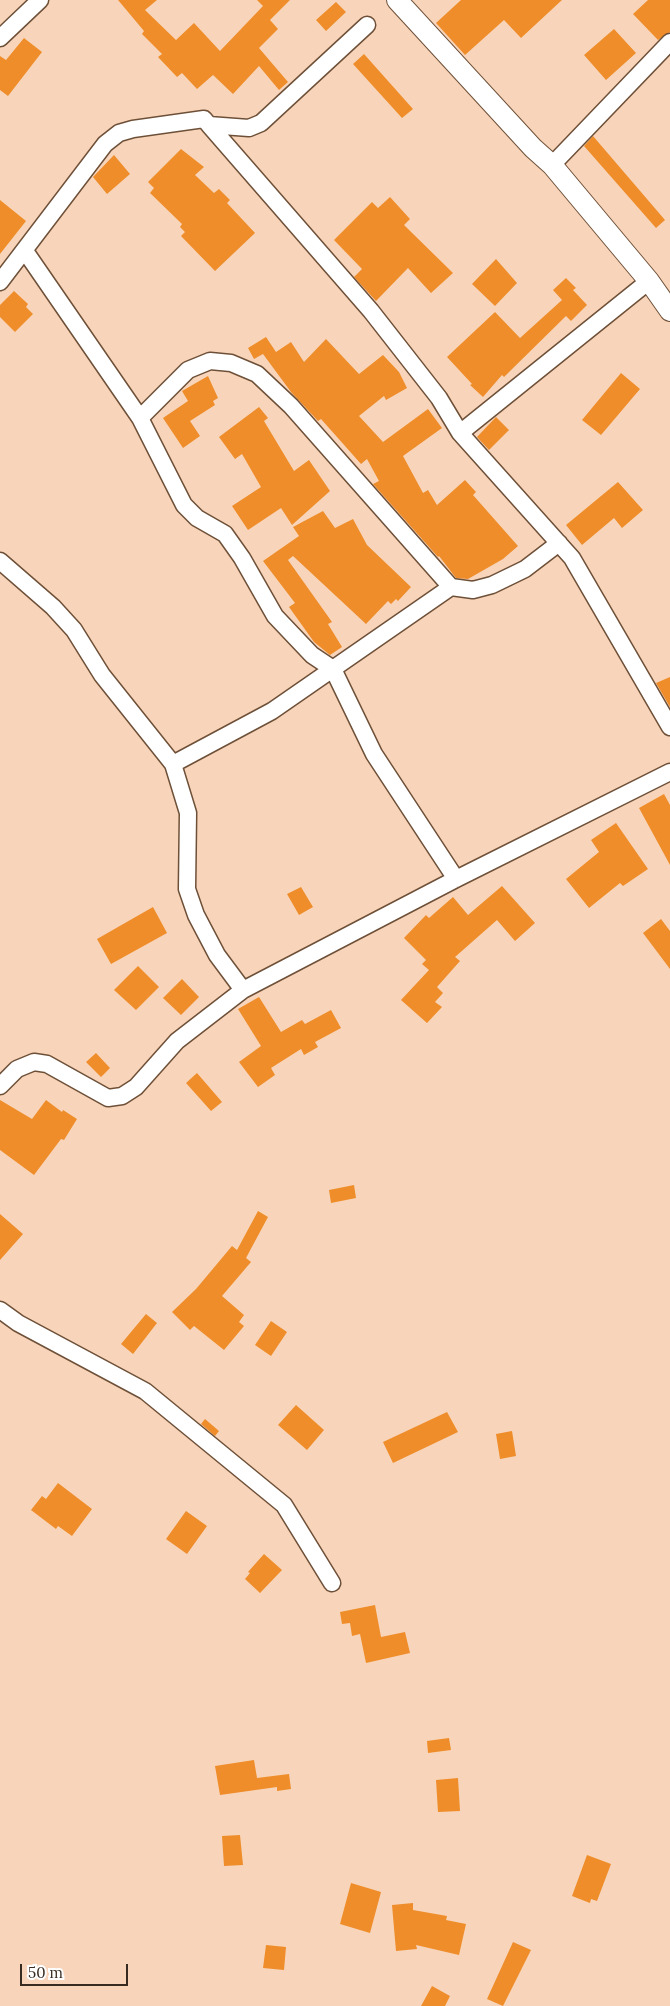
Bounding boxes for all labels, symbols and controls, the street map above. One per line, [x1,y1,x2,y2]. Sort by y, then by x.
scale bar [22,1954,130,1986]
text: 50 m [28,1963,63,1982]

